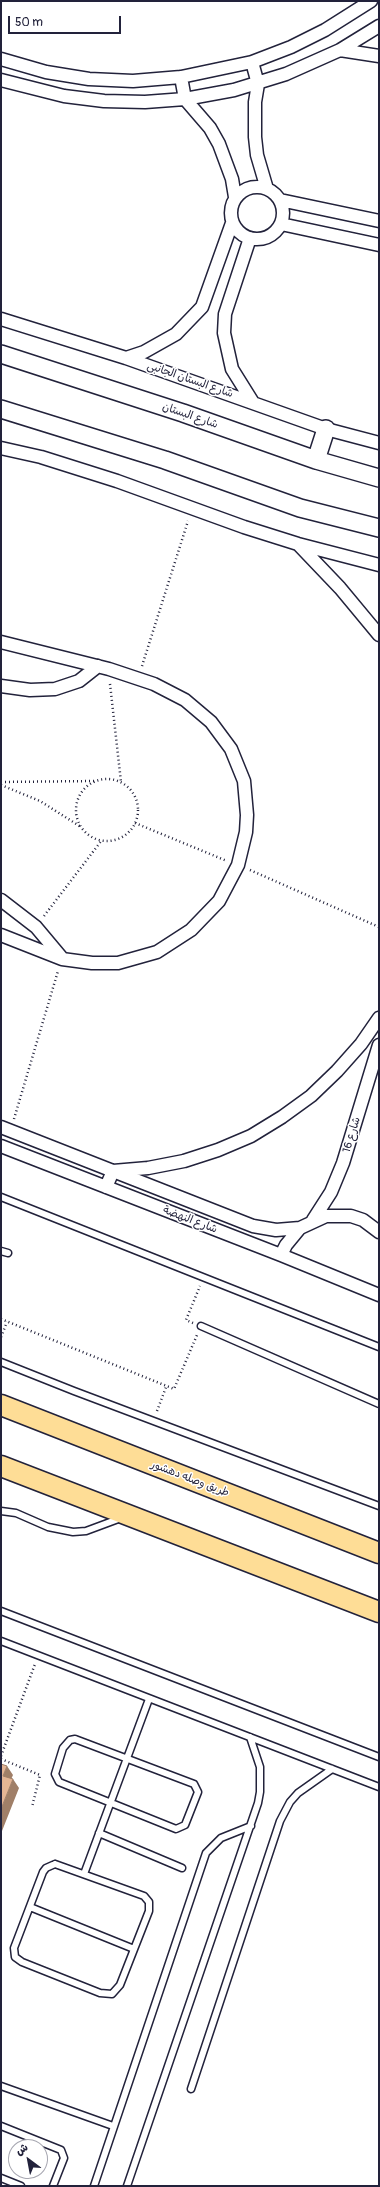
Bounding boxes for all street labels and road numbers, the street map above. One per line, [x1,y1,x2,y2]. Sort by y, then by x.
street label: شارع البستان الجانبى [145,359,235,401]
street label: شارع البستان [161,400,219,432]
street label: شارع 16 [340,1115,364,1155]
street label: شارع النهضة [161,1204,219,1236]
street label: طريق وصله دهشور [149,1458,231,1500]

